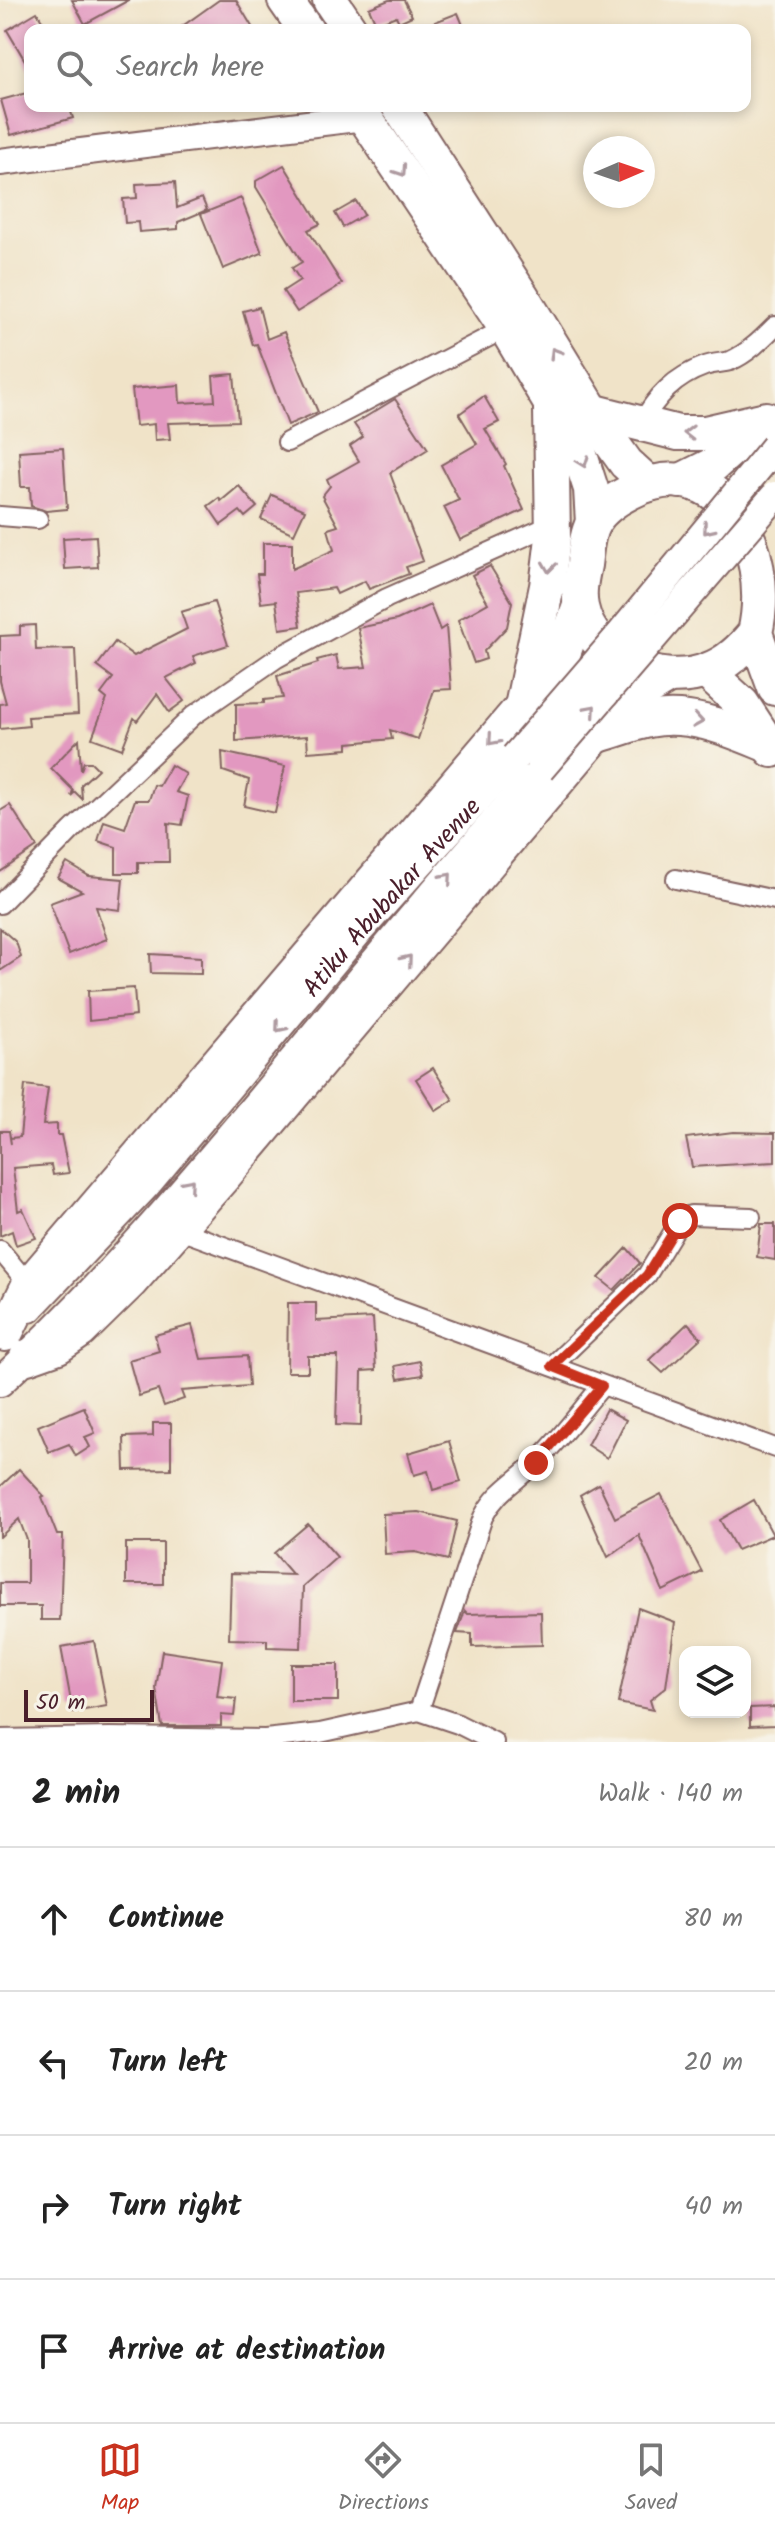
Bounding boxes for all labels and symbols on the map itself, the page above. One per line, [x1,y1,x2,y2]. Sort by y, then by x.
north arrow [583,136,655,208]
one-way arrow [391,162,406,176]
one-way arrow [549,347,565,362]
one-way arrow [682,424,695,442]
one-way arrow [573,454,590,468]
one-way arrow [703,520,717,535]
one-way arrow [541,560,558,574]
one-way arrow [581,704,596,719]
one-way arrow [691,712,705,729]
one-way arrow [488,731,503,746]
street label: Atiku Abubakar Avenue [293,788,493,1008]
one-way arrow [437,872,452,887]
one-way arrow [397,955,412,969]
one-way arrow [275,1017,290,1032]
one-way arrow [179,1178,194,1193]
route start [662,1203,698,1239]
route end [518,1445,554,1481]
scale bar [24,1686,154,1722]

